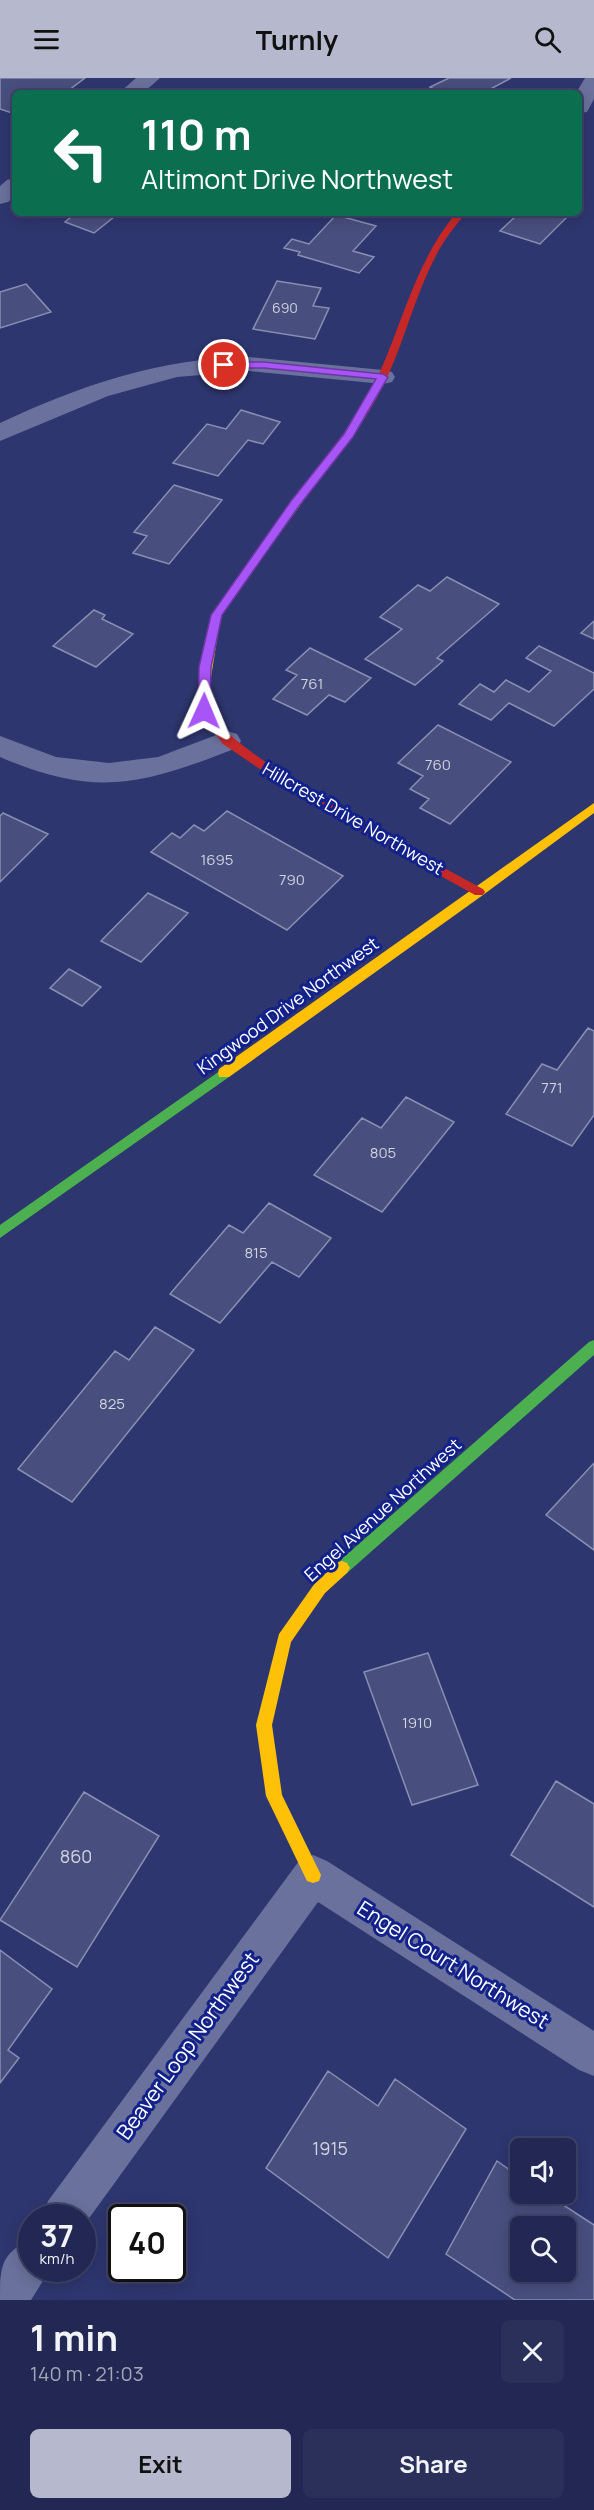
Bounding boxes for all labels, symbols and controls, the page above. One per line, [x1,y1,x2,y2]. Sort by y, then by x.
text: Turnly [256,21,338,58]
icon: menu [30,23,63,56]
icon: search [531,23,564,56]
text: 110 m [141,105,252,163]
icon: left [42,114,120,192]
text: Altimont Drive Northwest [141,160,453,197]
house number: 690 [272,298,298,317]
pin [198,339,249,390]
icon: arrive [207,348,240,381]
house number: 761 [301,673,323,694]
position arrow [172,679,236,743]
house number: 760 [425,754,451,775]
street label: Hillcrest Drive Northwest [258,756,449,880]
house number: 1695 [201,849,233,870]
house number: 790 [279,869,305,890]
street label: Kingwood Drive Northwest [192,931,383,1079]
house number: 771 [541,1077,563,1098]
house number: 805 [370,1142,396,1163]
house number: 815 [244,1242,268,1263]
house number: 825 [99,1393,125,1414]
street label: Engel Avenue Northwest [299,1432,466,1586]
house number: 1910 [402,1712,432,1733]
house number: 860 [60,1844,92,1868]
street label: Engel Court Northwest [352,1894,555,2035]
street label: Beaver Loop Northwest [110,1946,265,2145]
house number: 1915 [312,2136,348,2160]
map controls [510,2138,576,2282]
button: sound [510,2138,576,2204]
speed limit sign: 40 [108,2204,186,2282]
text: 37 [40,2215,74,2256]
button: search [510,2216,576,2282]
text: km/h [40,2248,74,2269]
text: 1 min [30,2313,118,2362]
button: close [501,2320,564,2383]
text: 140 m · 21:03 [30,2360,144,2387]
button: Exit [30,2429,291,2498]
button: Share [303,2429,564,2498]

